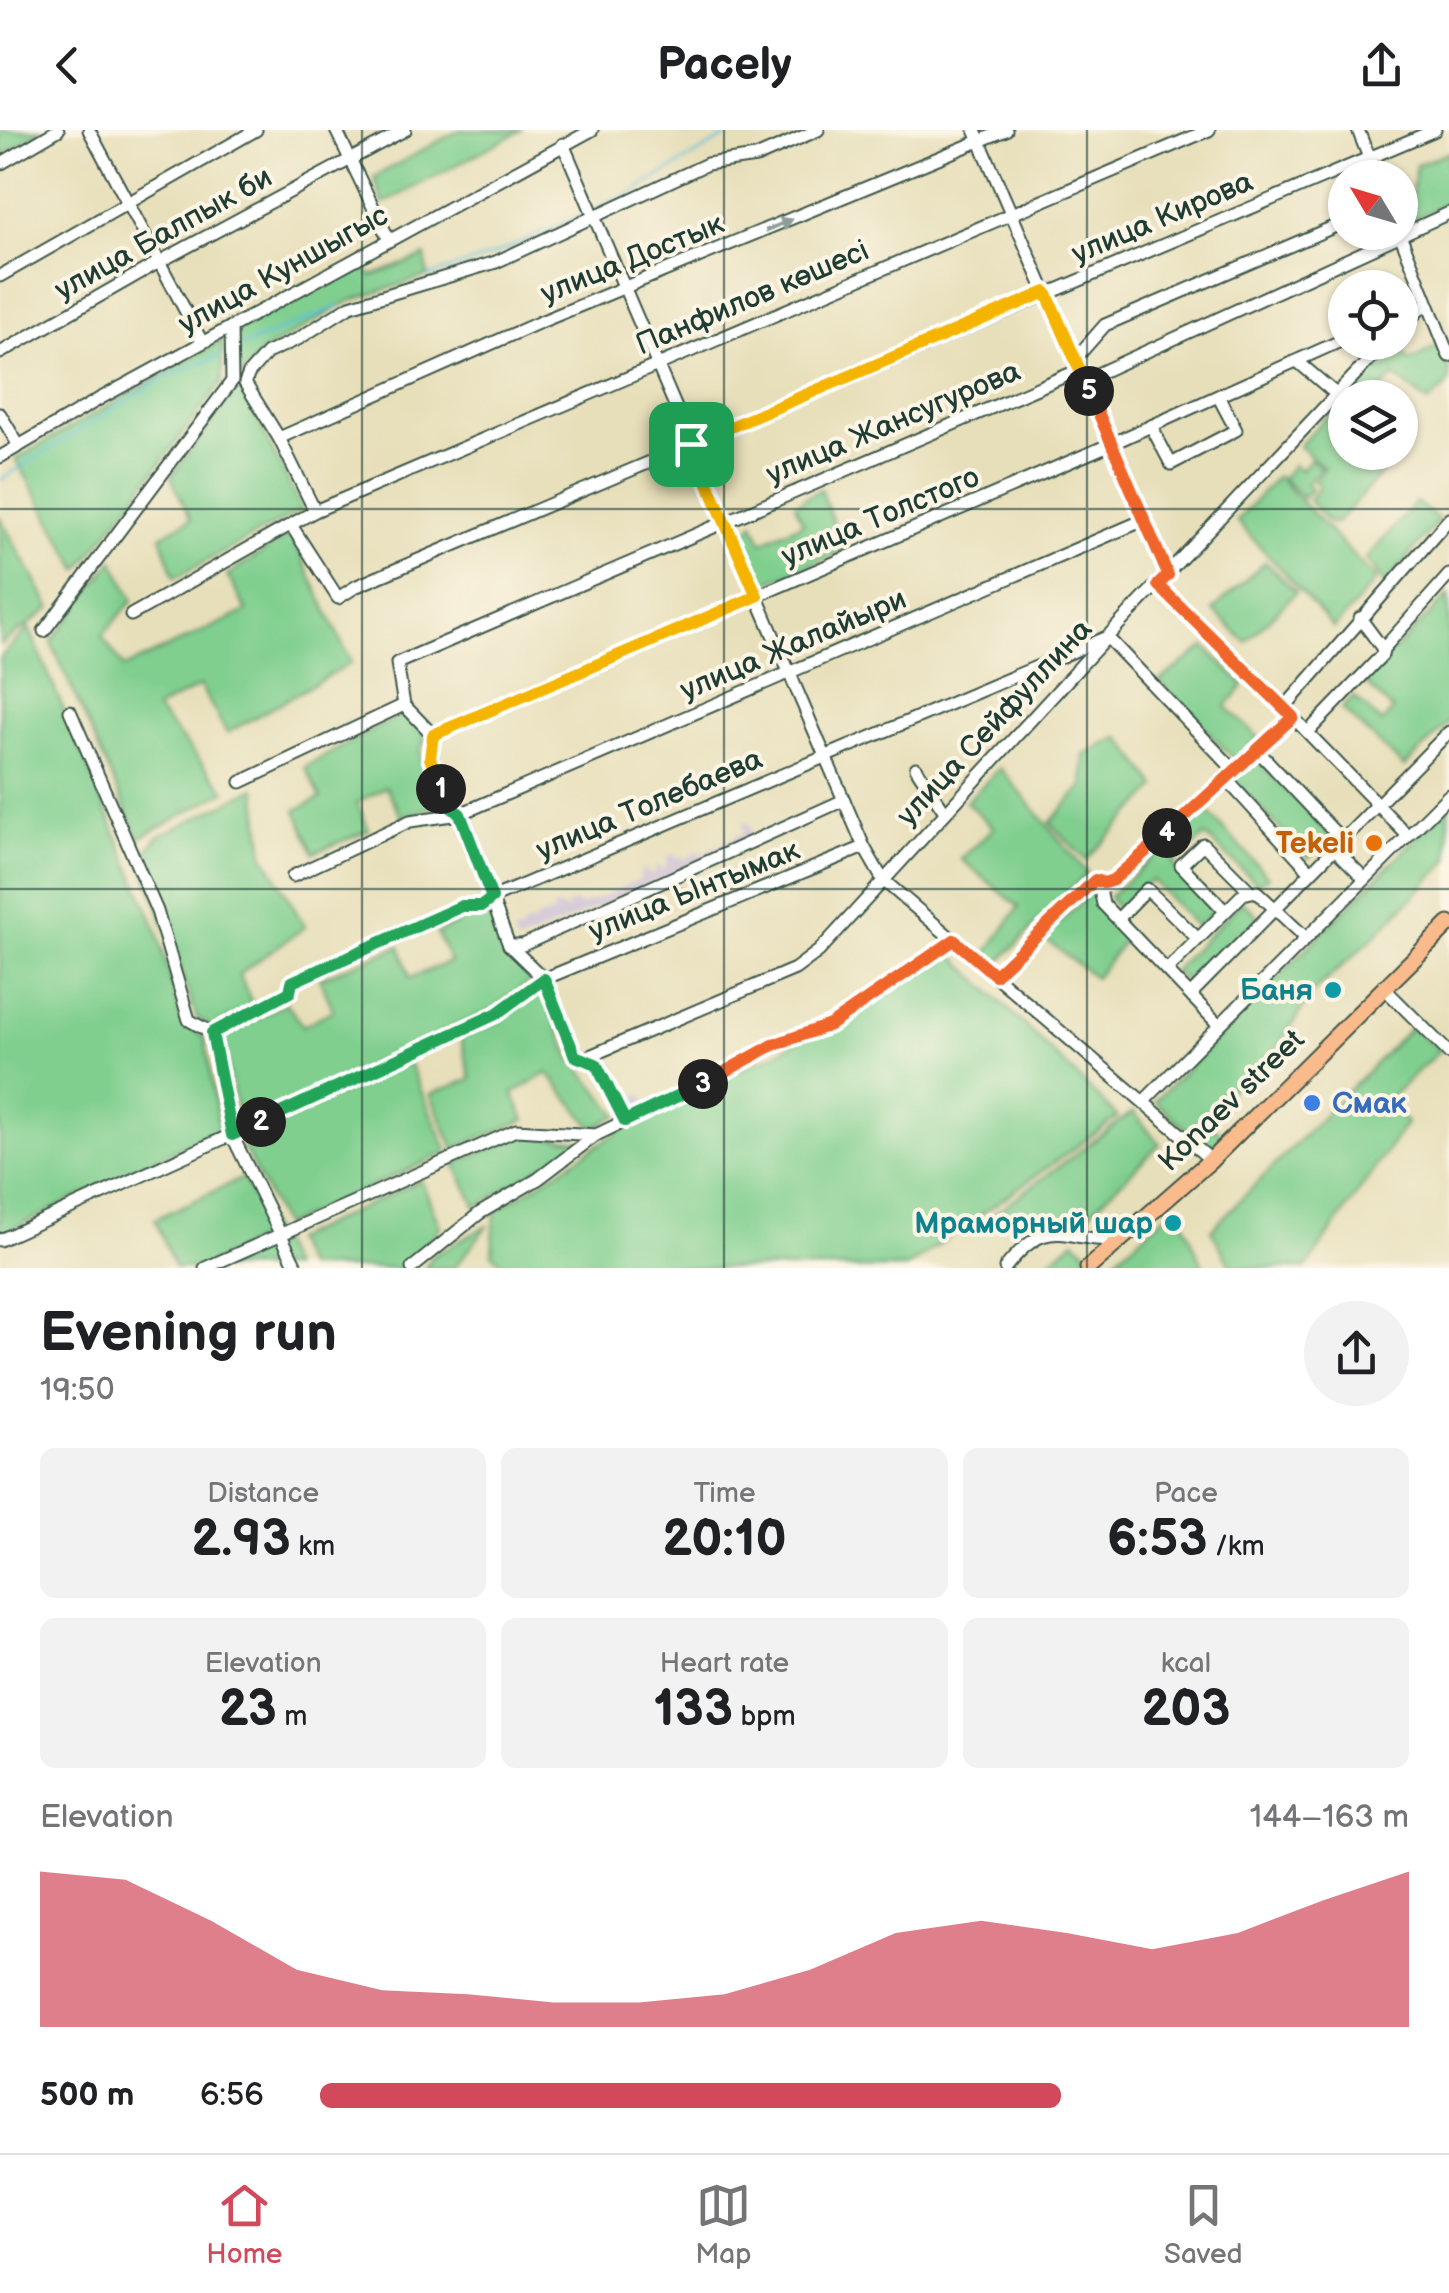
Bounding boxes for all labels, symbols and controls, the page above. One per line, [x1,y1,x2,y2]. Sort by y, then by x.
icon: back [40,38,95,93]
text: Pacely [657,38,792,93]
icon: share [1354,38,1409,93]
street label: улица Балпык би [49,159,278,308]
north arrow [1328,160,1418,250]
map controls [1328,160,1418,470]
street label: улица Кирова [1066,164,1259,272]
street label: улица Куншыгыс [172,197,395,342]
street label: улица Достык [536,206,729,312]
one-way arrow [764,216,794,232]
street label: Панфилов көшесі [630,233,874,363]
button: locate [1328,270,1418,360]
street label: улица Жансугурова [761,353,1026,493]
pin: 5 [1064,366,1114,416]
text: 5 [1081,374,1097,407]
button: layers [1328,380,1418,470]
pin [649,402,734,487]
icon: arrive [664,417,719,472]
street label: улица Толстого [776,459,985,575]
street label: улица Жалайыри [675,581,912,709]
street label: улица Сейфуллина [890,612,1100,834]
street label: улица Толебаева [531,741,768,869]
pin: 1 [416,764,466,814]
text: 1 [435,772,447,805]
pin: 4 [1142,808,1192,858]
text: 4 [1159,816,1175,849]
place label: Tekeli [1276,826,1354,862]
street label: улица Ынтымак [584,832,805,950]
marker: Tekeli [1363,832,1385,854]
place label: Баня [1240,973,1313,1009]
marker: Баня [1322,979,1344,1001]
street label: Konaev street [1151,1022,1312,1179]
pin: 3 [678,1059,728,1109]
text: 3 [695,1067,711,1100]
place label: Смак [1332,1086,1407,1122]
marker: Смак [1301,1092,1323,1114]
pin: 2 [236,1097,286,1147]
text: 2 [253,1105,269,1138]
place label: Мраморный шар [914,1206,1153,1242]
marker: Мраморный шар [1162,1212,1184,1234]
text: Evening run [40,1300,337,1367]
button: share [1304,1301,1409,1406]
text: 19:50 [40,1371,115,1410]
text: Distance [207,1477,319,1510]
text: Time [693,1477,756,1510]
text: Pace [1154,1477,1218,1510]
text: 2.93 [191,1510,291,1570]
text: 20:10 [662,1510,787,1570]
text: 6:53 [1107,1510,1207,1570]
text: km [291,1530,335,1563]
text: /km [1207,1530,1265,1563]
text: Elevation [205,1647,322,1680]
text: Heart rate [660,1647,789,1680]
text: kcal [1161,1647,1211,1680]
text: 23 [219,1680,277,1740]
text: 133 [653,1680,733,1740]
text: 203 [1141,1680,1231,1740]
text: m [277,1700,307,1733]
text: bpm [733,1700,796,1733]
text: Elevation [40,1798,173,1837]
text: 144–163 m [1250,1798,1409,1837]
text: 500 m [40,2076,134,2115]
text: 6:56 [200,2076,264,2115]
tab: Home [206,2178,282,2271]
tab: Map [695,2178,751,2271]
tab: Saved [1164,2178,1243,2271]

